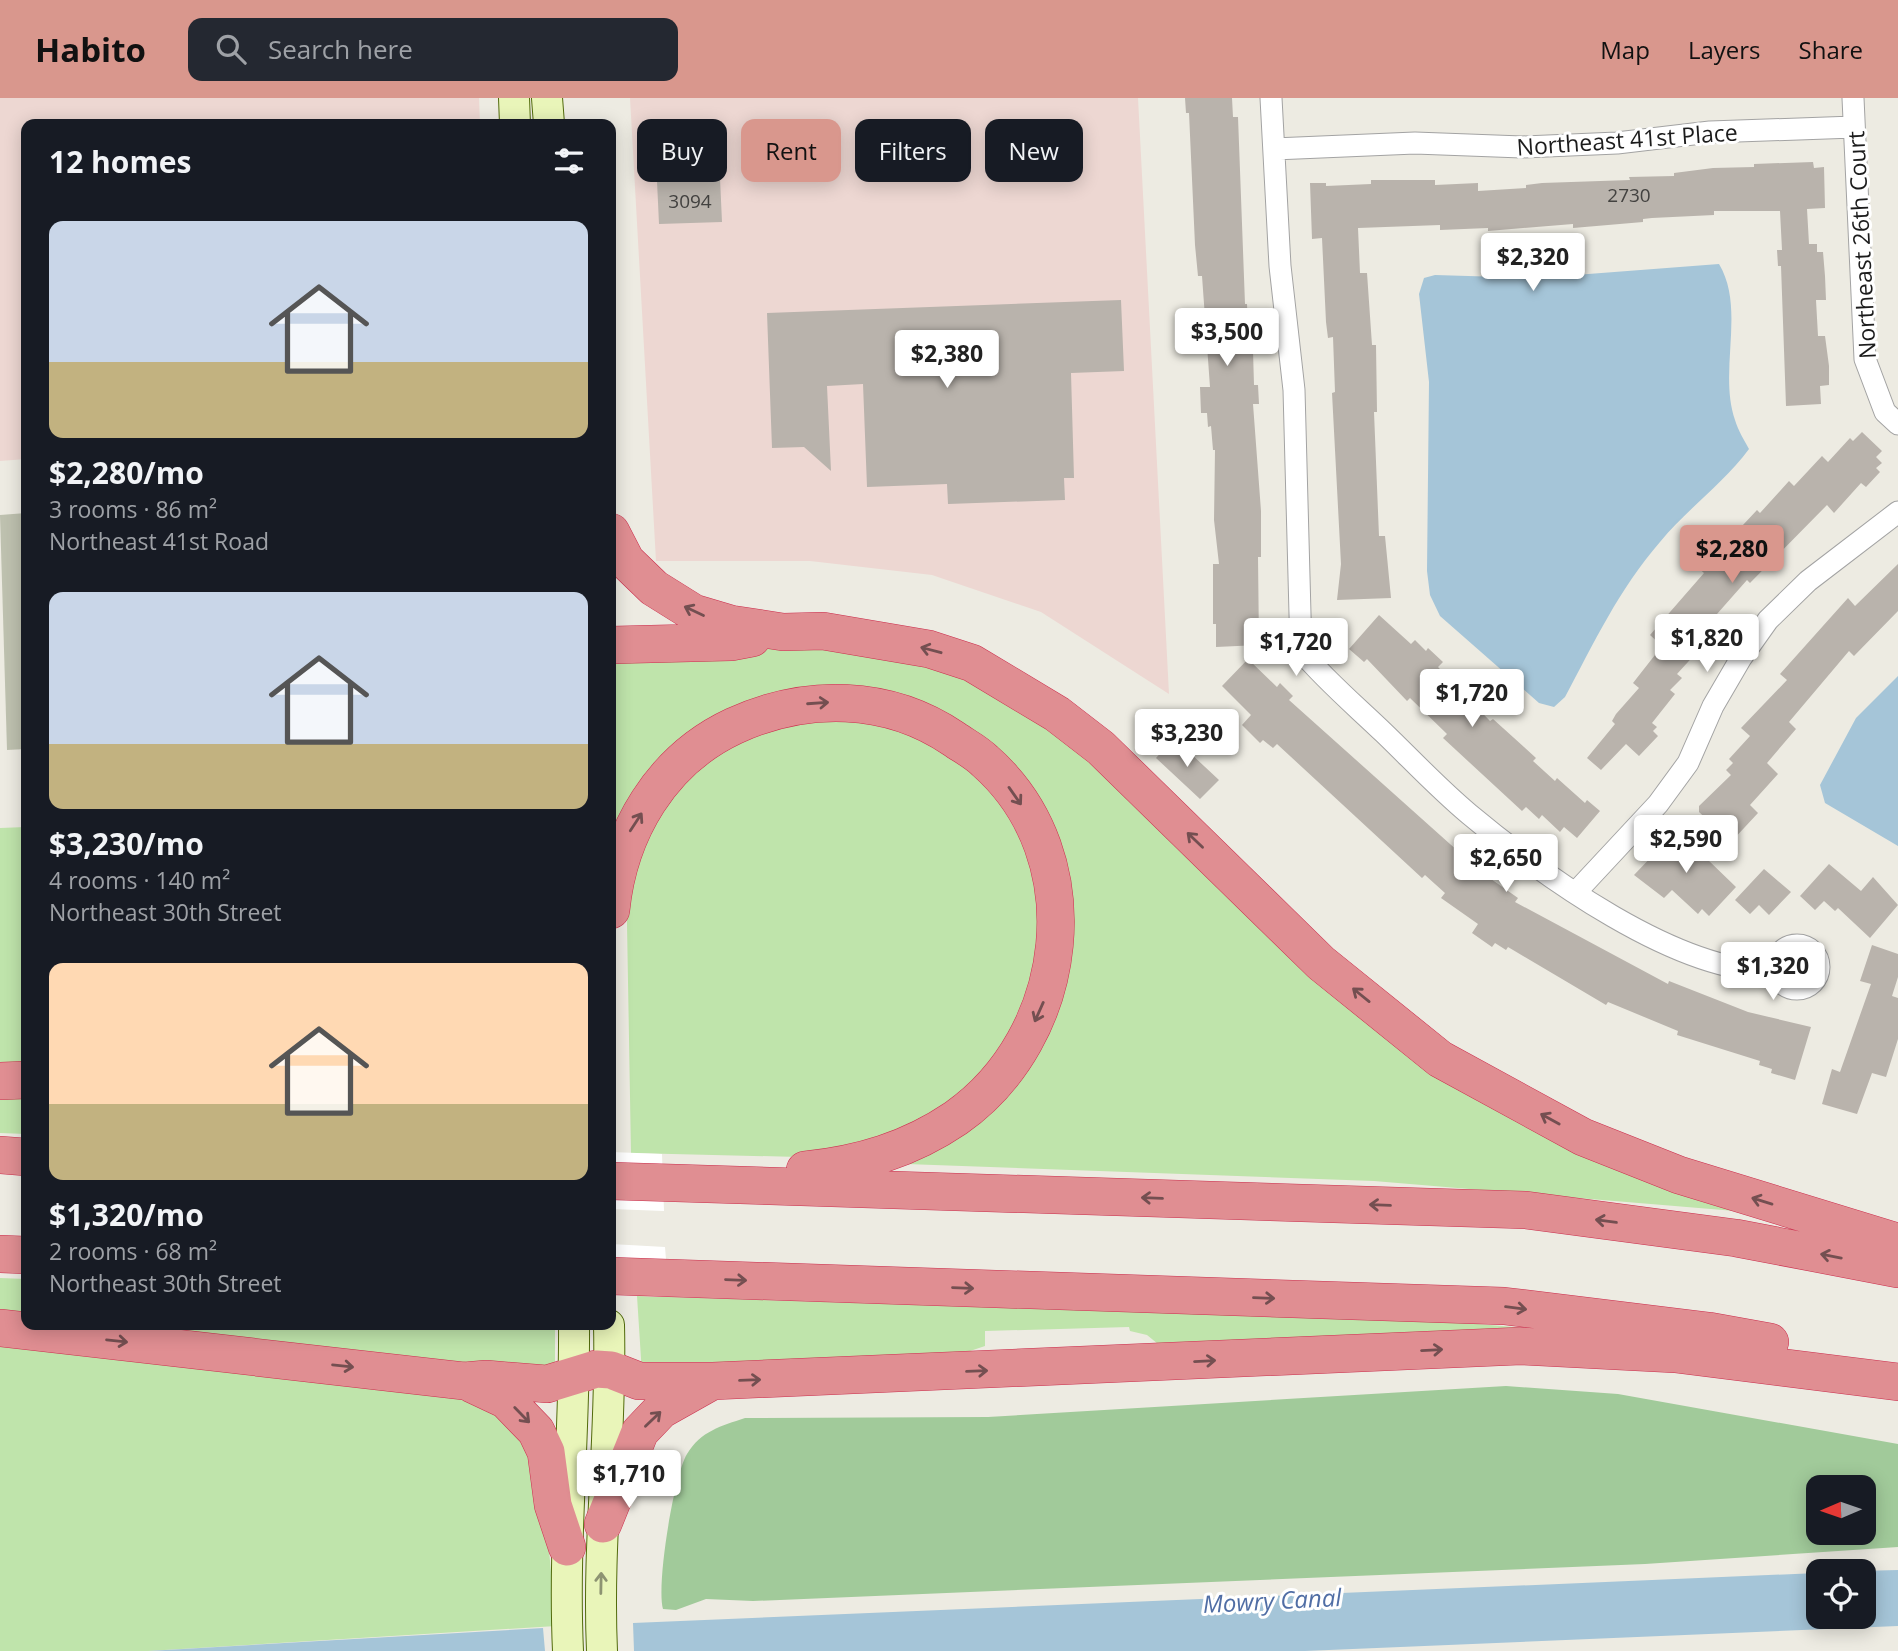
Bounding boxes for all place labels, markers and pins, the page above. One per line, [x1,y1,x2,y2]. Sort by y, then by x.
pin: $2,320 [1476,234,1590,293]
pin: $3,500 [1170,308,1284,368]
pin: $2,380 [890,330,1004,390]
pin: $2,280 [1675,526,1789,585]
pin: $1,820 [1650,614,1764,674]
pin: $1,720 [1239,618,1353,678]
pin: $1,720 [1415,670,1529,729]
pin: $3,230 [1130,710,1244,769]
pin: $2,590 [1629,816,1743,875]
pin: $2,650 [1449,834,1563,894]
pin: $1,320 [1716,942,1830,1002]
pin: $1,710 [572,1450,686,1510]

